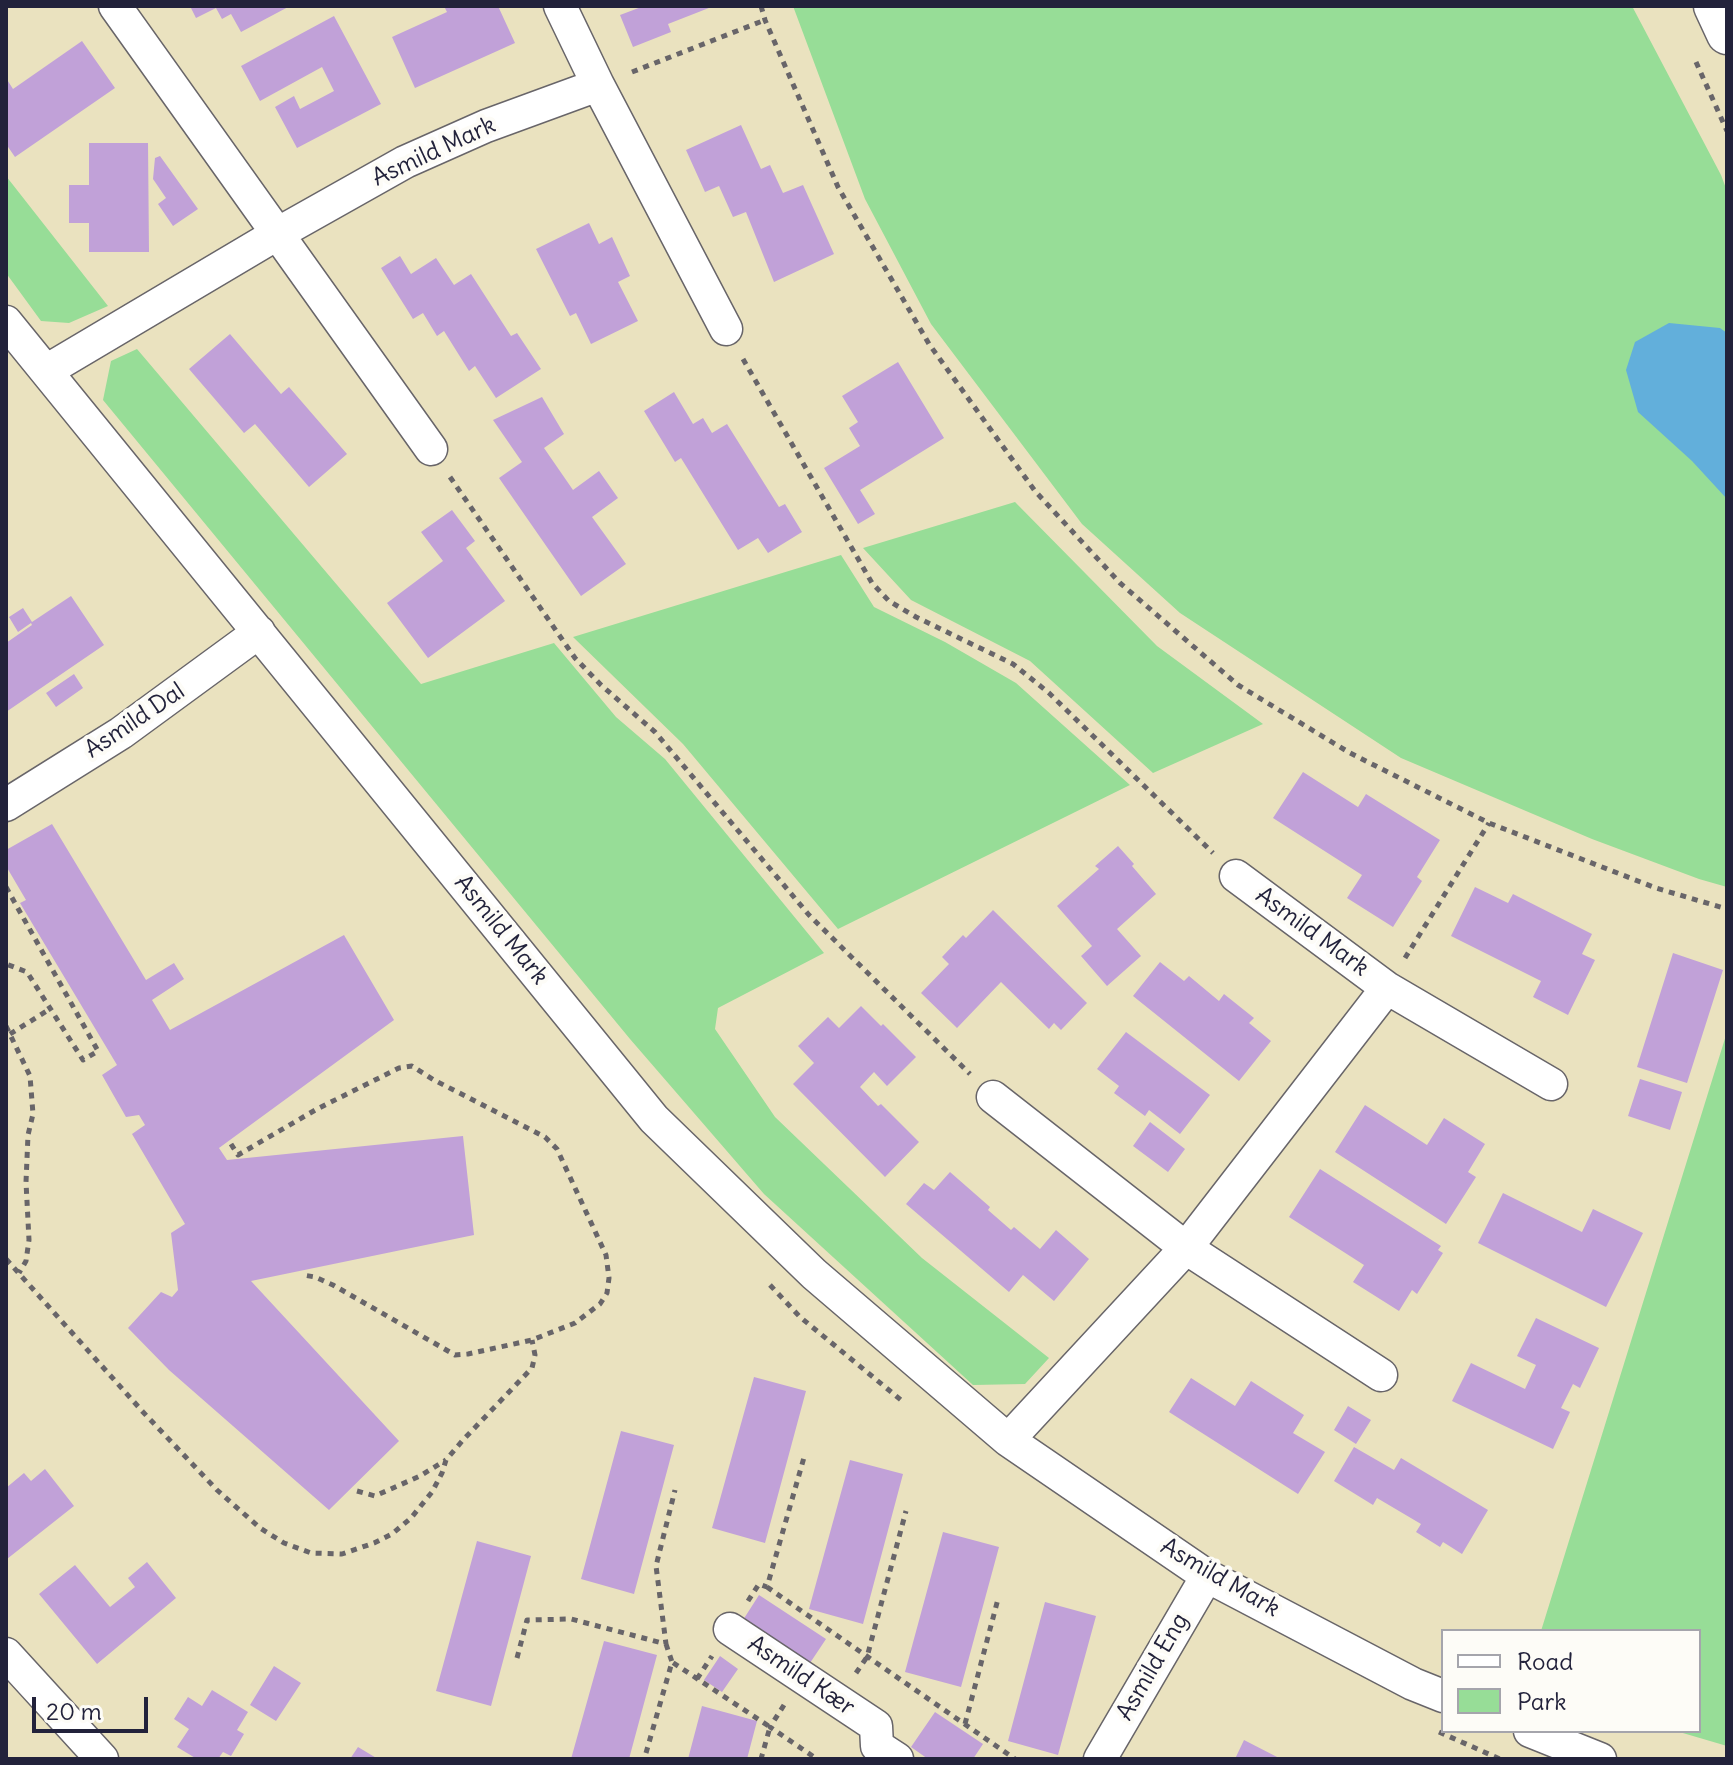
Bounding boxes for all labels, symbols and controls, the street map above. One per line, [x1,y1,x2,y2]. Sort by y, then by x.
street label: Asmild Mark [368,111,500,193]
street label: Asmild Dal [80,677,190,765]
street label: Asmild Mark [448,869,554,991]
street label: Asmild Mark [1250,881,1374,983]
street label: Asmild Mark [1155,1532,1285,1624]
street label: Asmild Eng [1111,1608,1195,1726]
legend [1441,1629,1701,1733]
street label: Asmild Kær [742,1630,860,1722]
text: Road [1517,1646,1573,1676]
scale bar [36,1681,152,1731]
text: Park [1517,1686,1567,1716]
text: 20 m [46,1696,102,1726]

